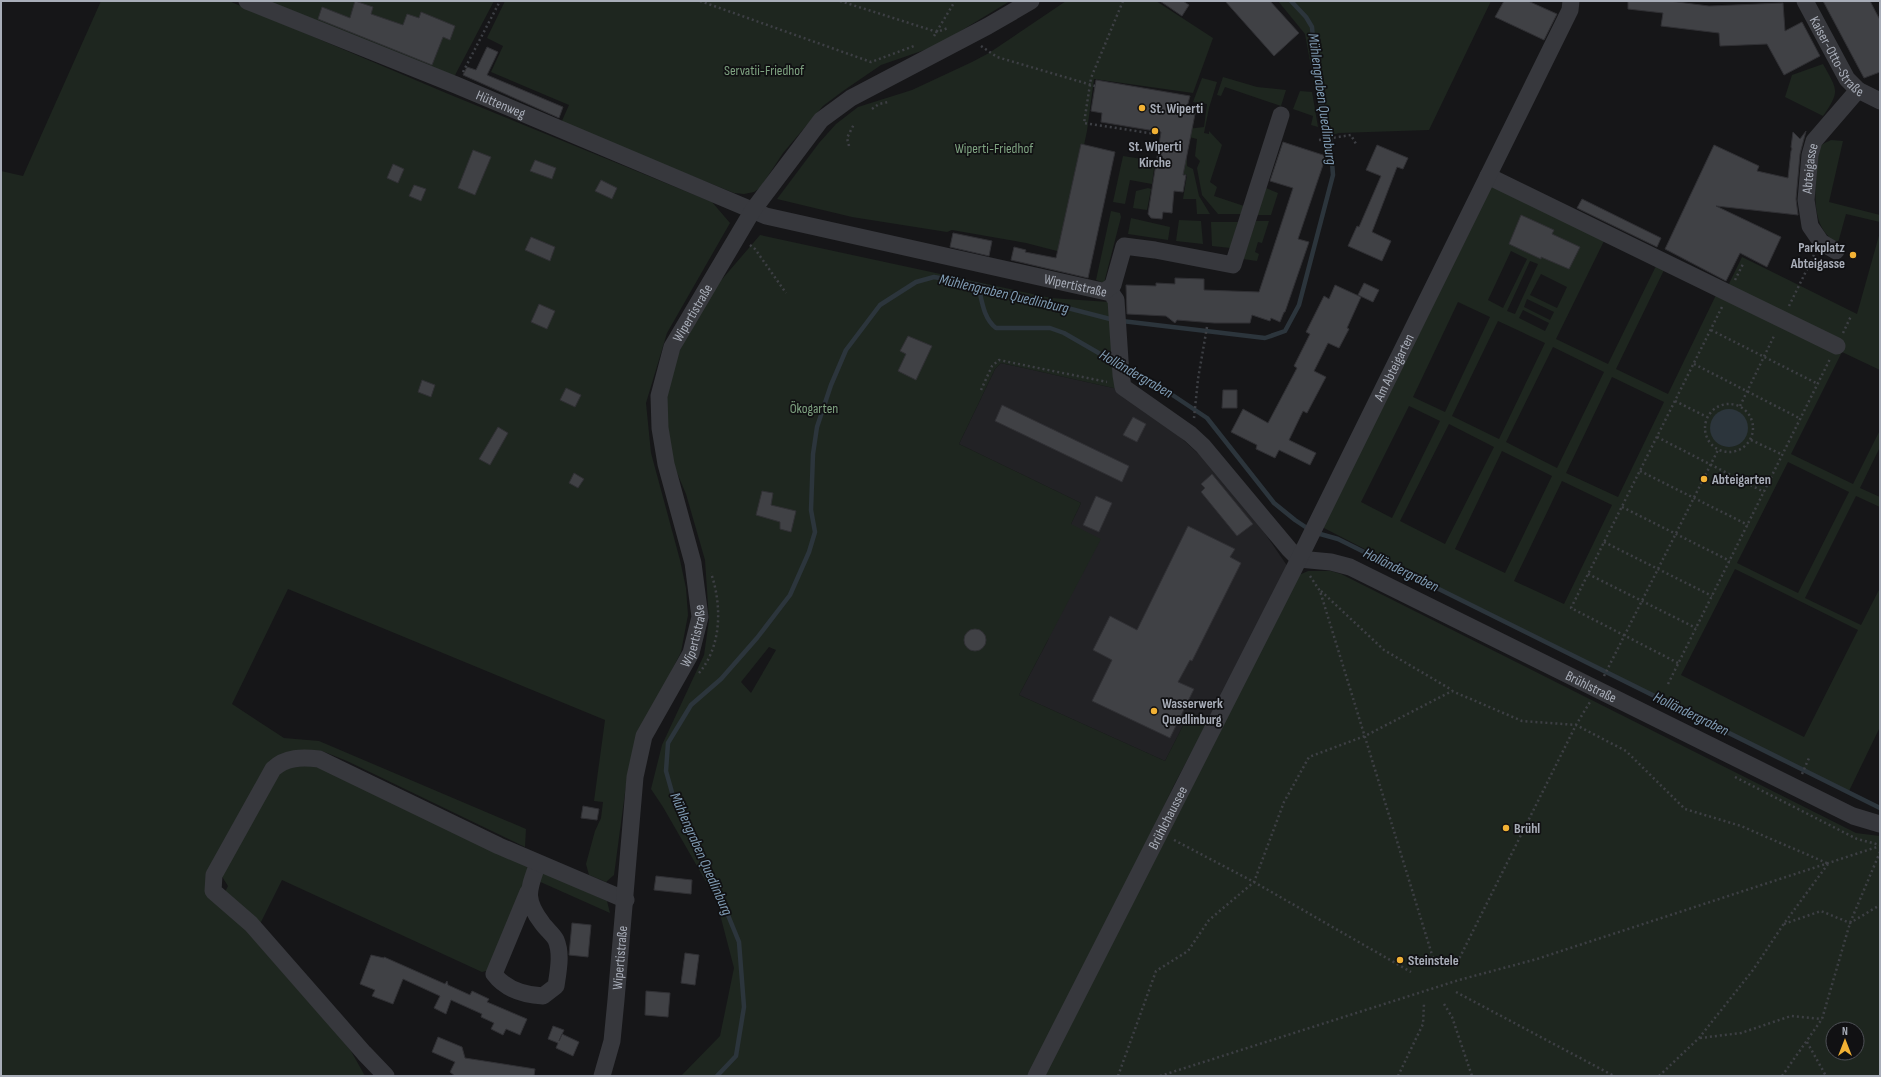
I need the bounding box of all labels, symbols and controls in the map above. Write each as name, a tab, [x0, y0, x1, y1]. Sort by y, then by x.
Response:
street label: Kaiser-Otto-Straße	[1806, 13, 1867, 100]
water label: Mühlengraben Quedlinburg	[1303, 32, 1341, 166]
park label: Servatii-Friedhof	[724, 62, 805, 79]
street label: Hüttenweg	[474, 86, 529, 122]
place label: St. Wiperti	[1150, 100, 1203, 117]
marker: St. Wiperti	[1137, 103, 1147, 113]
marker: St. Wiperti Kirche	[1150, 126, 1160, 136]
place label: St. Wiperti Kirche	[1128, 138, 1182, 171]
park label: Wiperti-Friedhof	[955, 140, 1034, 157]
street label: Abteigasse	[1798, 141, 1821, 195]
place label: Parkplatz Abteigasse	[1790, 239, 1846, 272]
marker: Parkplatz Abteigasse	[1848, 250, 1858, 260]
water label: Mühlengraben Quedlinburg	[937, 270, 1071, 318]
street label: Wipertistraße	[1042, 270, 1109, 300]
street label: Wipertistraße	[669, 281, 716, 345]
street label: Am Abteigarten	[1370, 331, 1417, 404]
water label: Holländergraben	[1096, 345, 1176, 403]
park label: Ökogarten	[790, 400, 838, 417]
place label: Abteigarten	[1711, 471, 1771, 488]
marker: Abteigarten	[1699, 474, 1709, 484]
water label: Holländergraben	[1360, 544, 1442, 596]
street label: Wipertistraße	[676, 604, 708, 670]
street label: Brühlstraße	[1563, 667, 1620, 706]
water label: Holländergraben	[1650, 688, 1732, 740]
place label: Wasserwerk Quedlinburg	[1162, 695, 1223, 728]
marker: Wasserwerk Quedlinburg	[1149, 706, 1159, 716]
street label: Brühlchaussee	[1144, 783, 1191, 852]
water label: Mühlengraben Quedlinburg	[665, 790, 737, 918]
place label: Brühl	[1514, 820, 1540, 837]
marker: Brühl	[1501, 823, 1511, 833]
street label: Wipertistraße	[608, 925, 631, 990]
place label: Steinstele	[1408, 952, 1459, 969]
marker: Steinstele	[1395, 955, 1405, 965]
north arrow	[1825, 1021, 1865, 1061]
text: N	[1842, 1025, 1848, 1038]

